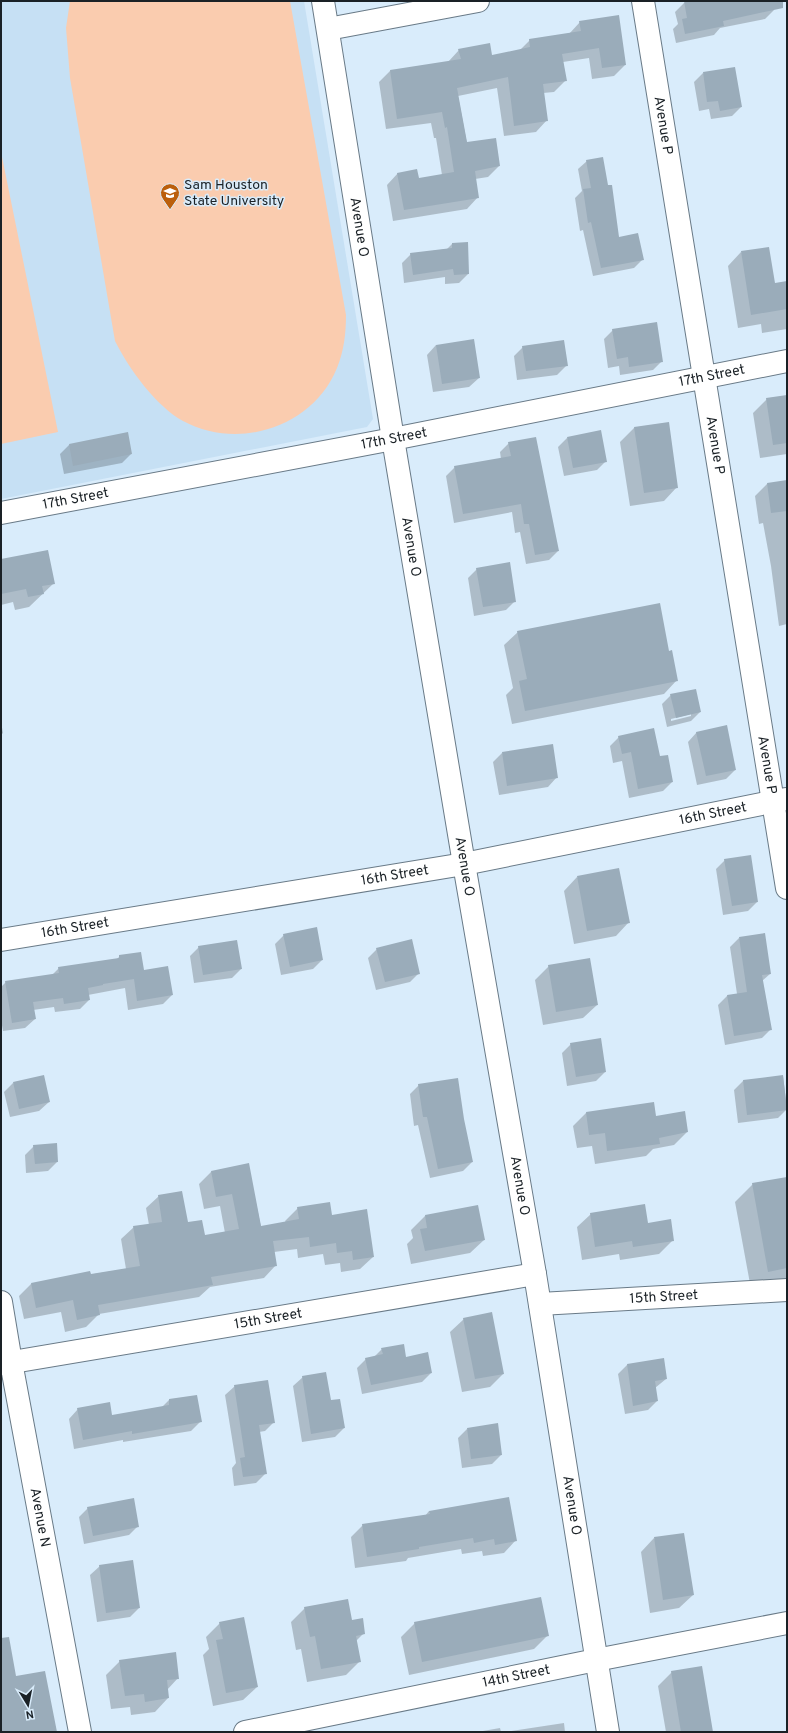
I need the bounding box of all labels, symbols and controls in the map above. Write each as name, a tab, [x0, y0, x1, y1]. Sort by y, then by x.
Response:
street label: Avenue P	[650, 95, 676, 156]
place label: Sam Houston State University	[184, 177, 284, 210]
school or university icon: Sam Houston State University	[159, 182, 181, 210]
street label: Avenue O	[346, 196, 372, 258]
street label: 17th Street	[677, 361, 746, 391]
street label: Avenue P	[702, 415, 728, 476]
street label: 17th Street	[360, 424, 428, 453]
street label: 17th Street	[41, 484, 110, 513]
street label: Avenue O	[398, 516, 424, 578]
street label: Avenue P	[754, 735, 780, 796]
street label: 16th Street	[678, 799, 748, 829]
street label: Avenue O	[451, 835, 478, 898]
street label: 16th Street	[360, 861, 430, 889]
street label: 16th Street	[40, 914, 110, 942]
street label: Avenue O	[506, 1155, 533, 1217]
street label: 15th Street	[629, 1287, 699, 1307]
street label: 15th Street	[233, 1305, 304, 1333]
street label: Avenue O	[559, 1474, 585, 1537]
street label: Avenue N	[26, 1486, 54, 1549]
street label: 14th Street	[481, 1661, 552, 1692]
north arrow	[8, 1685, 48, 1725]
text: N	[24, 1706, 35, 1721]

